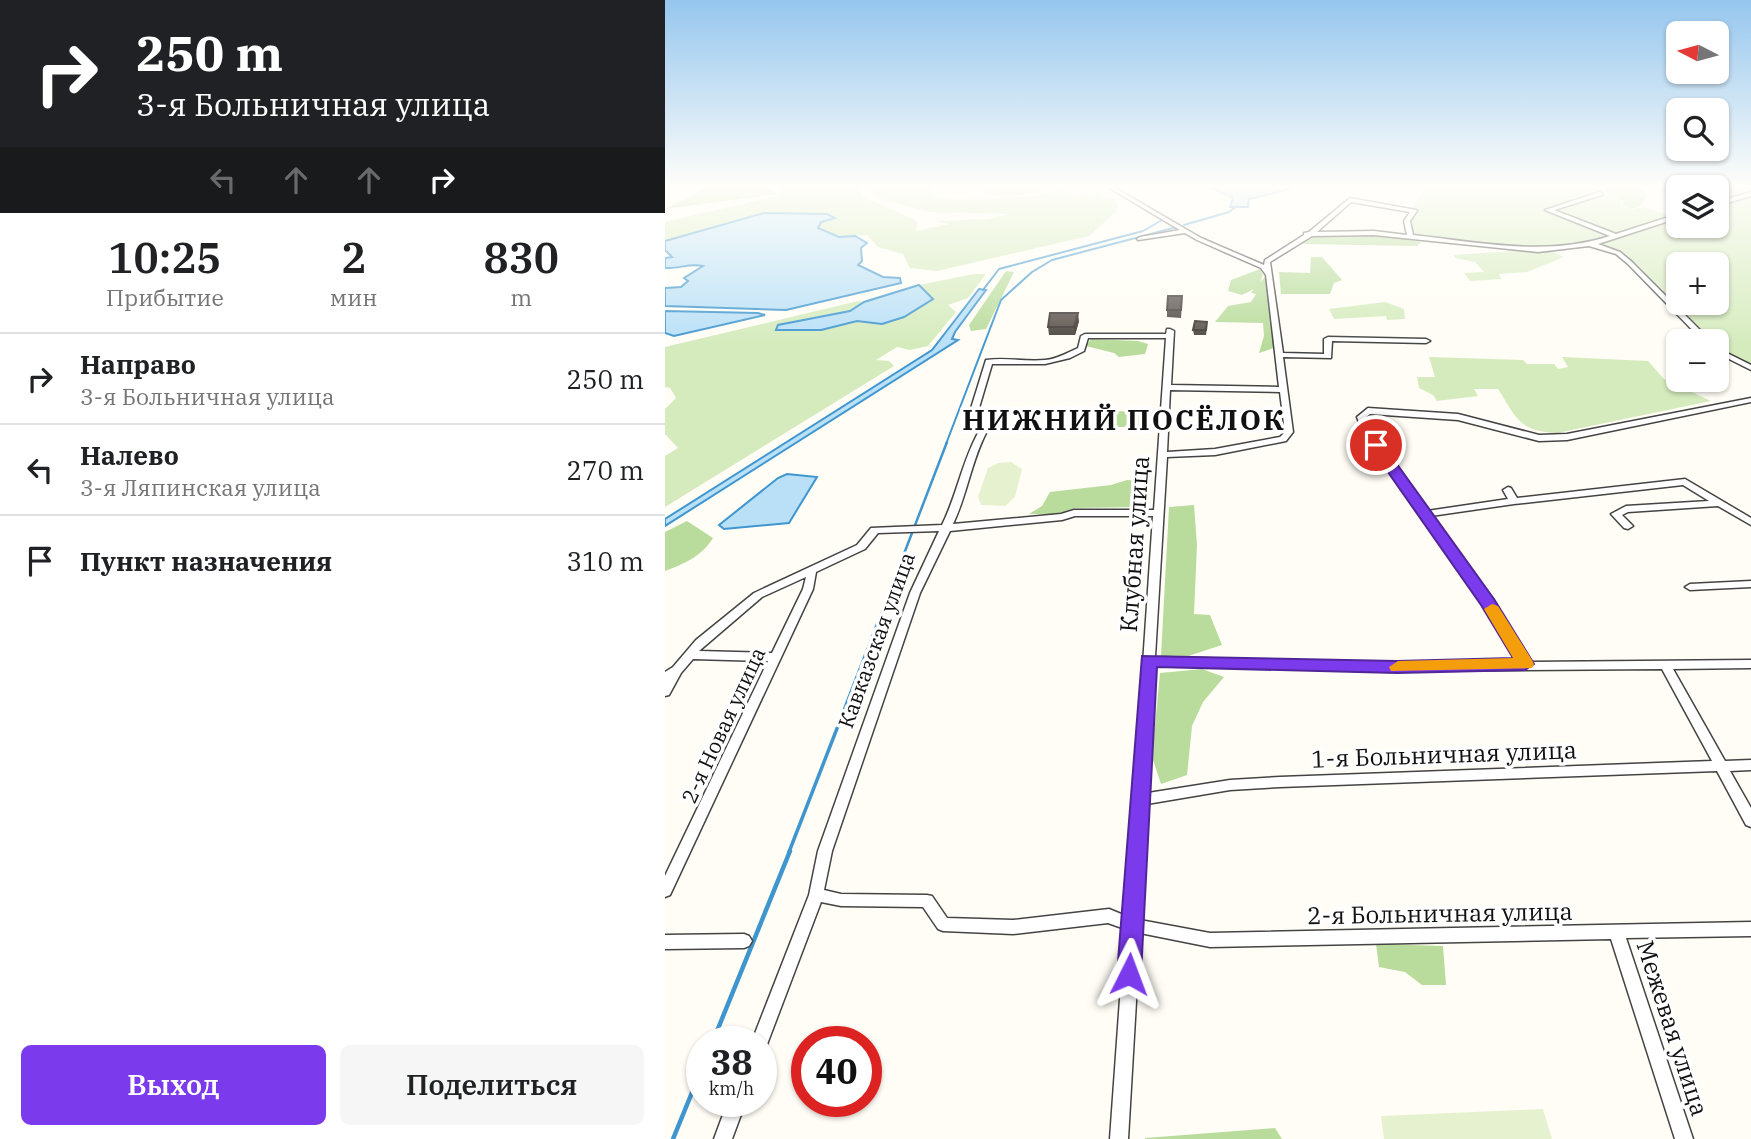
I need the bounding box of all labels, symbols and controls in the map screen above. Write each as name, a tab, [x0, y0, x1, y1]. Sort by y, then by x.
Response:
text: 250 m	[136, 21, 283, 84]
north arrow	[1666, 21, 1729, 84]
map controls	[1666, 21, 1729, 392]
icon: right	[21, 28, 112, 119]
text: 3-я Больничная улица	[136, 83, 490, 125]
button: search	[1666, 98, 1729, 161]
icon: left	[204, 161, 242, 199]
icon: ahead	[277, 161, 315, 199]
icon: ahead	[350, 161, 388, 199]
icon: right	[423, 161, 461, 199]
button: layers	[1666, 175, 1729, 238]
text: 10:25	[108, 230, 222, 285]
text: 2	[341, 230, 366, 285]
text: 830	[483, 230, 559, 285]
button: +	[1666, 252, 1729, 315]
text: Прибытие	[106, 282, 224, 312]
text: мин	[330, 282, 378, 312]
text: m	[510, 282, 532, 312]
button: −	[1666, 329, 1729, 392]
text: Направо	[80, 347, 196, 381]
icon: right	[21, 360, 59, 398]
text: 250 m	[566, 362, 644, 396]
text: 3-я Больничная улица	[80, 381, 335, 411]
district label: НИЖНИЙ ПОСЁЛОК	[962, 401, 1286, 438]
pin	[1346, 415, 1406, 475]
icon: arrive	[1357, 426, 1395, 464]
text: Налево	[80, 438, 179, 472]
icon: left	[21, 451, 59, 489]
text: 270 m	[566, 453, 644, 487]
street label: Клубная улица	[1112, 455, 1156, 633]
text: 3-я Ляпинская улица	[80, 472, 321, 502]
icon: arrive	[21, 542, 59, 580]
text: Пункт назначения	[80, 544, 332, 578]
text: 310 m	[566, 544, 644, 578]
street label: Кавказская улица	[831, 548, 921, 732]
street label: 2-я Новая улица	[675, 643, 771, 807]
street label: 1-я Больничная улица	[1311, 733, 1577, 775]
street label: 2-я Больничная улица	[1307, 895, 1573, 931]
street label: Межевая улица	[1630, 936, 1716, 1120]
position arrow	[1092, 937, 1166, 1011]
speed limit sign: 40	[791, 1026, 882, 1117]
text: 38	[710, 1039, 753, 1085]
button: Выход	[21, 1045, 326, 1125]
button: Поделиться	[340, 1045, 644, 1125]
text: km/h	[709, 1077, 754, 1100]

